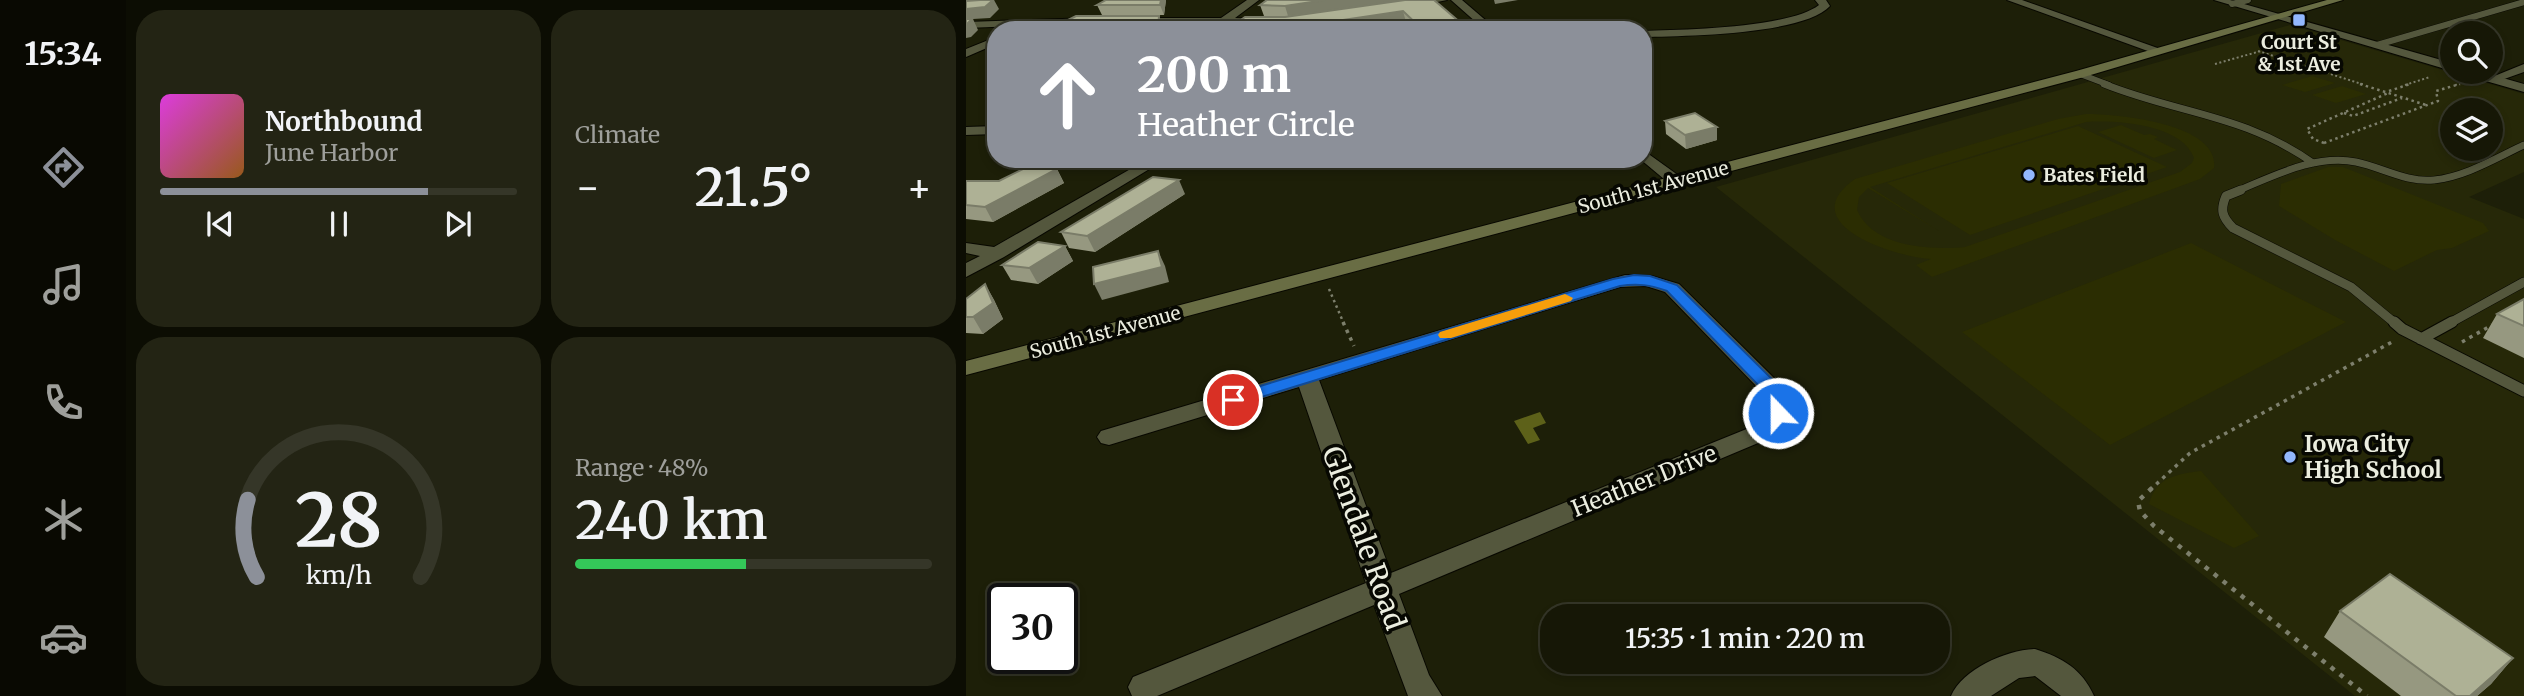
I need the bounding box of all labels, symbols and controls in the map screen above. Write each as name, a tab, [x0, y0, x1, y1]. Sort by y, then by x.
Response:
marker: Court St & 1st Ave	[2291, 12, 2307, 28]
map controls	[2440, 21, 2503, 161]
button: search	[2440, 21, 2503, 84]
place label: Court St & 1st Ave	[2257, 30, 2341, 76]
text: 15:34	[24, 34, 102, 74]
text: 200 m	[1137, 44, 1291, 105]
icon: ahead	[1022, 49, 1113, 140]
button: layers	[2440, 98, 2503, 161]
text: Northbound	[265, 105, 423, 138]
text: Heather Circle	[1137, 105, 1355, 145]
text: Climate	[575, 120, 660, 149]
text: June Harbor	[265, 138, 398, 167]
icon: directions	[39, 143, 88, 192]
text: 21.5°	[694, 155, 813, 220]
street label: South 1st Avenue	[1575, 155, 1731, 219]
place label: Bates Field	[2043, 163, 2145, 187]
text: −	[575, 164, 600, 211]
text: +	[907, 164, 932, 211]
marker: Bates Field	[2021, 167, 2037, 183]
icon: previous	[201, 205, 239, 243]
icon: pause	[320, 205, 358, 243]
icon: next	[439, 205, 477, 243]
icon: music	[39, 260, 88, 309]
street label: South 1st Avenue	[1027, 300, 1183, 364]
pin	[1203, 370, 1263, 430]
position arrow	[1741, 376, 1815, 450]
icon: phone	[39, 378, 88, 427]
icon: arrive	[1214, 381, 1252, 419]
place label: Iowa City High School	[2304, 429, 2442, 484]
street label: Heather Drive	[1567, 438, 1721, 523]
street label: Glendale Road	[1314, 442, 1414, 635]
marker: Iowa City High School	[2282, 449, 2298, 465]
text: Range · 48%	[575, 453, 709, 482]
text: 28	[295, 476, 382, 568]
text: 240 km	[575, 488, 768, 553]
icon: climate	[39, 495, 88, 544]
text: km/h	[305, 559, 372, 591]
speed limit sign: 30	[987, 583, 1078, 674]
icon: car	[39, 613, 88, 662]
text: 15:35 · 1 min · 220 m	[1625, 622, 1865, 655]

